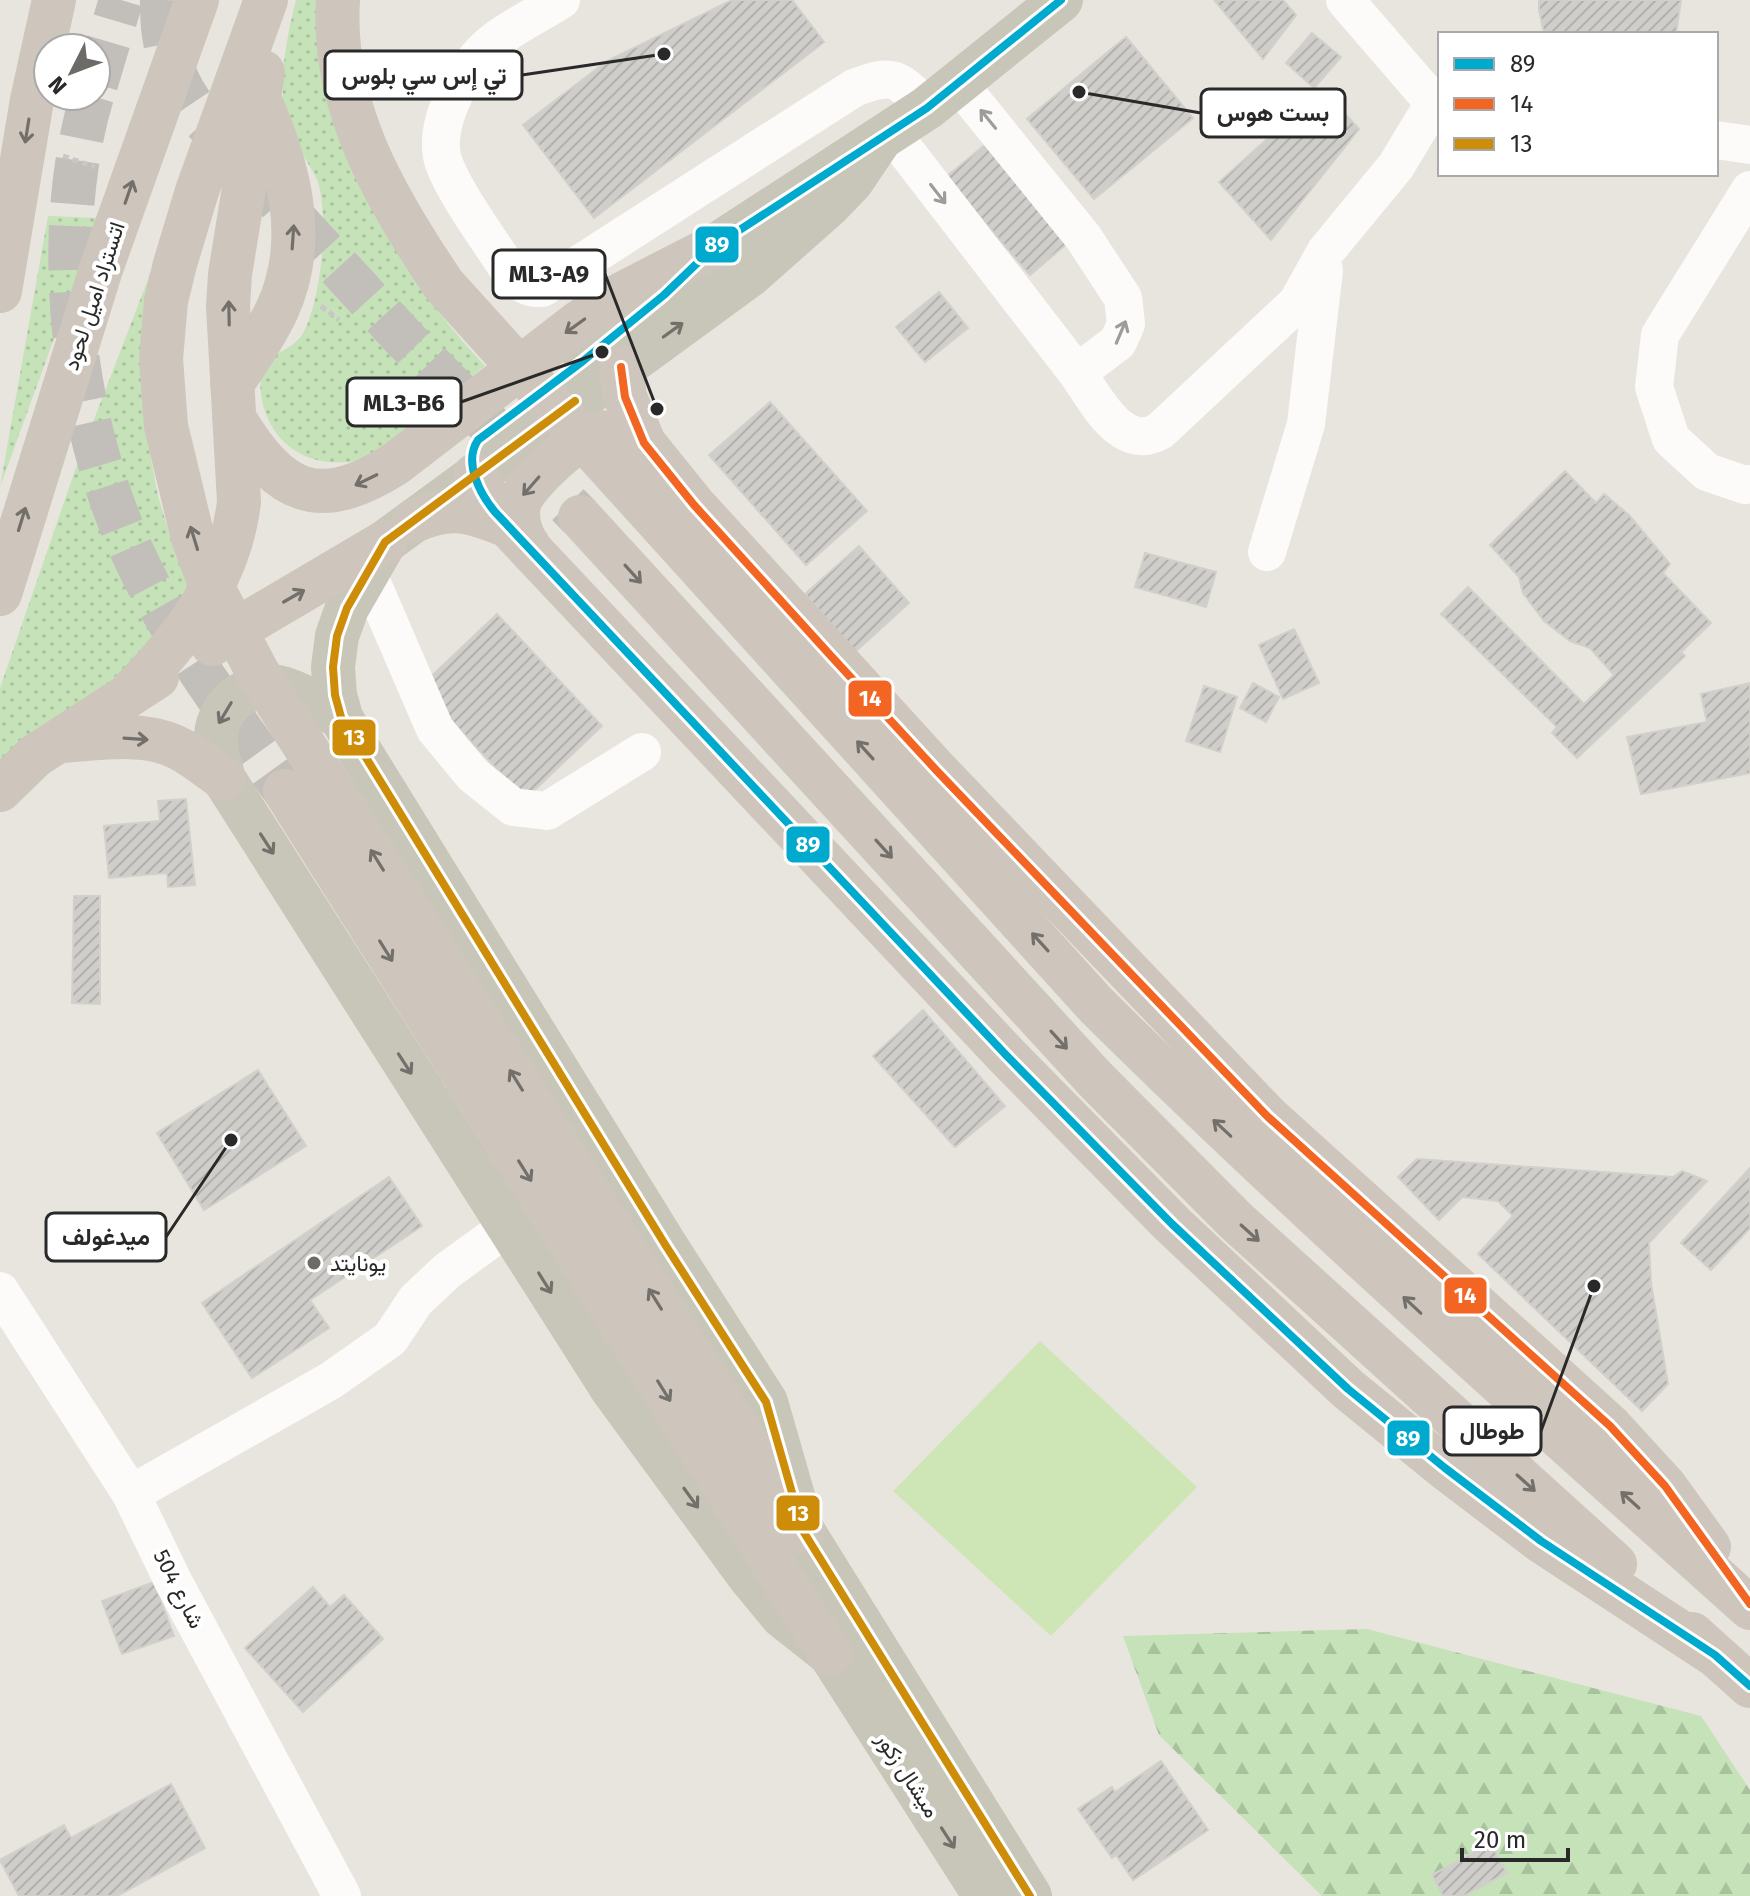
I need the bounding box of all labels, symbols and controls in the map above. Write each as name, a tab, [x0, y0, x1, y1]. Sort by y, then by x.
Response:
north arrow	[32, 32, 112, 112]
legend	[1438, 32, 1718, 176]
text: 89	[1510, 50, 1535, 78]
callout: تي إس سي بلوس	[325, 51, 522, 99]
text: تي إس سي بلوس	[341, 62, 507, 96]
text: N	[43, 71, 72, 100]
callout: بست هوس	[1201, 89, 1345, 137]
text: 14	[1510, 90, 1533, 118]
text: بست هوس	[1217, 99, 1329, 128]
one-way arrow	[979, 109, 997, 130]
one-way arrow	[18, 118, 33, 143]
text: 13	[1510, 130, 1532, 158]
one-way arrow	[122, 180, 137, 205]
one-way arrow	[930, 183, 947, 204]
street label: اتستراد اميل لحود	[57, 218, 131, 374]
one-way arrow	[286, 224, 301, 251]
line badge: 89	[694, 225, 740, 264]
text: 89	[705, 231, 729, 258]
callout: ML3-A9	[493, 250, 605, 298]
text: ML3-A9	[509, 260, 589, 288]
one-way arrow	[221, 300, 237, 326]
one-way arrow	[564, 318, 586, 334]
one-way arrow	[1115, 320, 1129, 344]
one-way arrow	[662, 321, 684, 338]
callout: ML3-B6	[347, 378, 461, 426]
text: ML3-B6	[363, 389, 445, 417]
one-way arrow	[354, 473, 378, 488]
one-way arrow	[522, 475, 540, 496]
one-way arrow	[15, 507, 30, 533]
one-way arrow	[186, 525, 201, 551]
one-way arrow	[623, 564, 641, 584]
one-way arrow	[282, 588, 305, 604]
line badge: 14	[847, 679, 893, 718]
text: 14	[859, 685, 881, 712]
one-way arrow	[217, 701, 233, 724]
line badge: 13	[331, 718, 377, 757]
text: 13	[343, 724, 365, 751]
one-way arrow	[122, 732, 149, 747]
one-way arrow	[856, 740, 875, 761]
line badge: 89	[785, 825, 831, 864]
text: 89	[796, 831, 820, 858]
one-way arrow	[258, 833, 275, 855]
one-way arrow	[874, 838, 892, 858]
one-way arrow	[368, 849, 384, 872]
one-way arrow	[1031, 933, 1049, 953]
one-way arrow	[379, 939, 395, 962]
one-way arrow	[1050, 1030, 1068, 1050]
one-way arrow	[397, 1053, 414, 1075]
one-way arrow	[507, 1069, 523, 1092]
one-way arrow	[1212, 1118, 1232, 1137]
one-way arrow	[518, 1159, 534, 1182]
callout: ميدغولف	[46, 1213, 166, 1261]
text: ميدغولف	[62, 1223, 150, 1252]
one-way arrow	[1240, 1224, 1260, 1242]
place label: يونايتد	[330, 1250, 386, 1277]
marker: يونايتد	[305, 1254, 323, 1272]
one-way arrow	[537, 1272, 554, 1294]
line badge: 14	[1443, 1276, 1488, 1315]
text: 14	[1454, 1282, 1476, 1309]
one-way arrow	[647, 1288, 663, 1311]
one-way arrow	[1403, 1296, 1422, 1315]
one-way arrow	[656, 1379, 672, 1402]
callout: طوطال	[1444, 1407, 1541, 1455]
text: طوطال	[1459, 1417, 1525, 1446]
line badge: 89	[1386, 1419, 1431, 1457]
text: 89	[1396, 1425, 1420, 1452]
one-way arrow	[1516, 1473, 1536, 1491]
one-way arrow	[683, 1487, 699, 1509]
one-way arrow	[1620, 1491, 1640, 1509]
line badge: 13	[775, 1494, 821, 1532]
text: 13	[787, 1500, 809, 1527]
street label: شارع 504	[147, 1545, 210, 1633]
street label: ميشال زكور	[870, 1726, 946, 1823]
scale bar	[1462, 1812, 1568, 1862]
one-way arrow	[940, 1826, 956, 1849]
text: 20 m	[1474, 1826, 1526, 1854]

